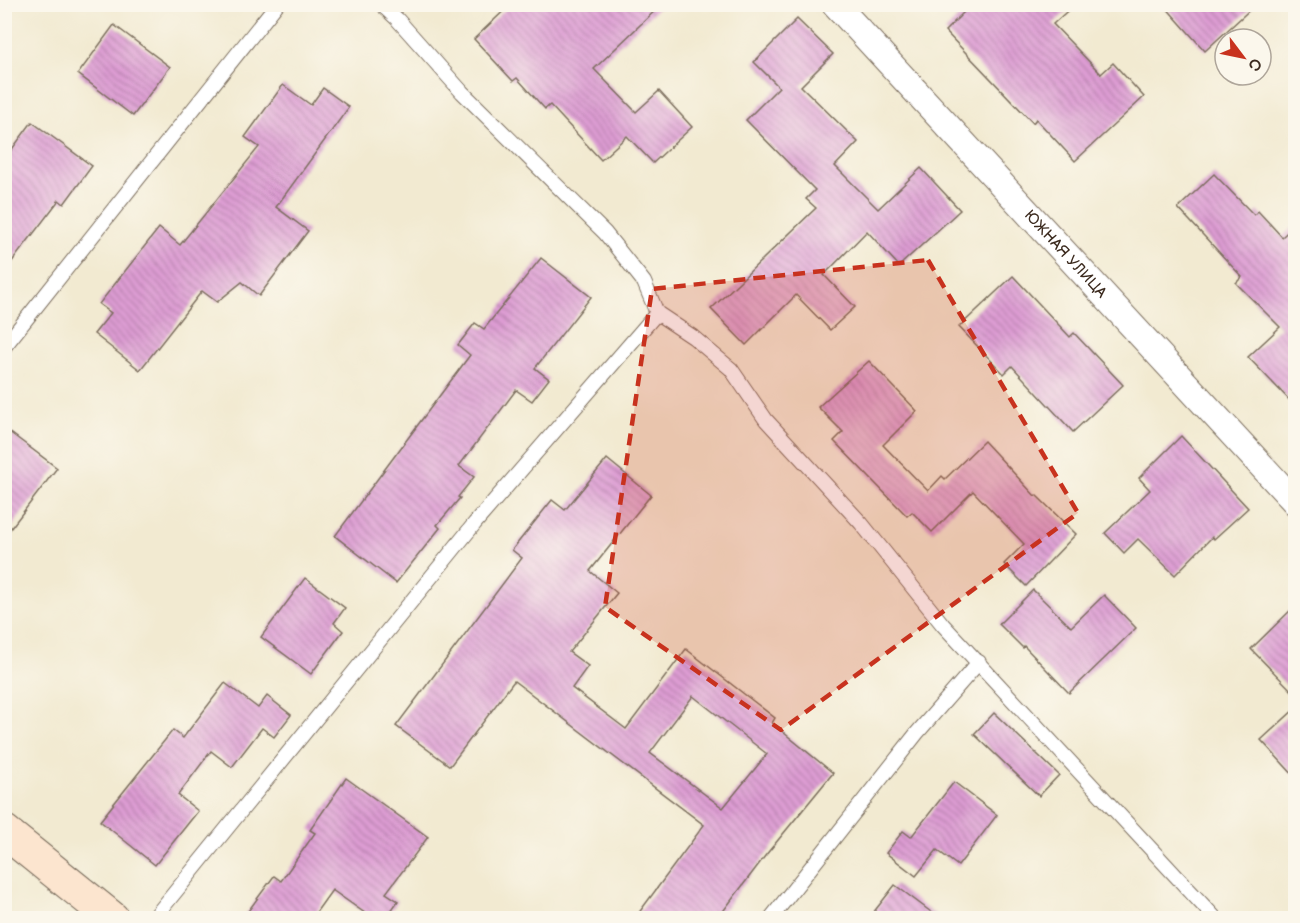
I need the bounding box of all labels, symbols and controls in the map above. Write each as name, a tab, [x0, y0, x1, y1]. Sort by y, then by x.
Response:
north arrow	[1213, 27, 1273, 87]
text: С	[1243, 54, 1265, 74]
street label: ЮЖНАЯ УЛИЦА	[1020, 206, 1111, 303]

